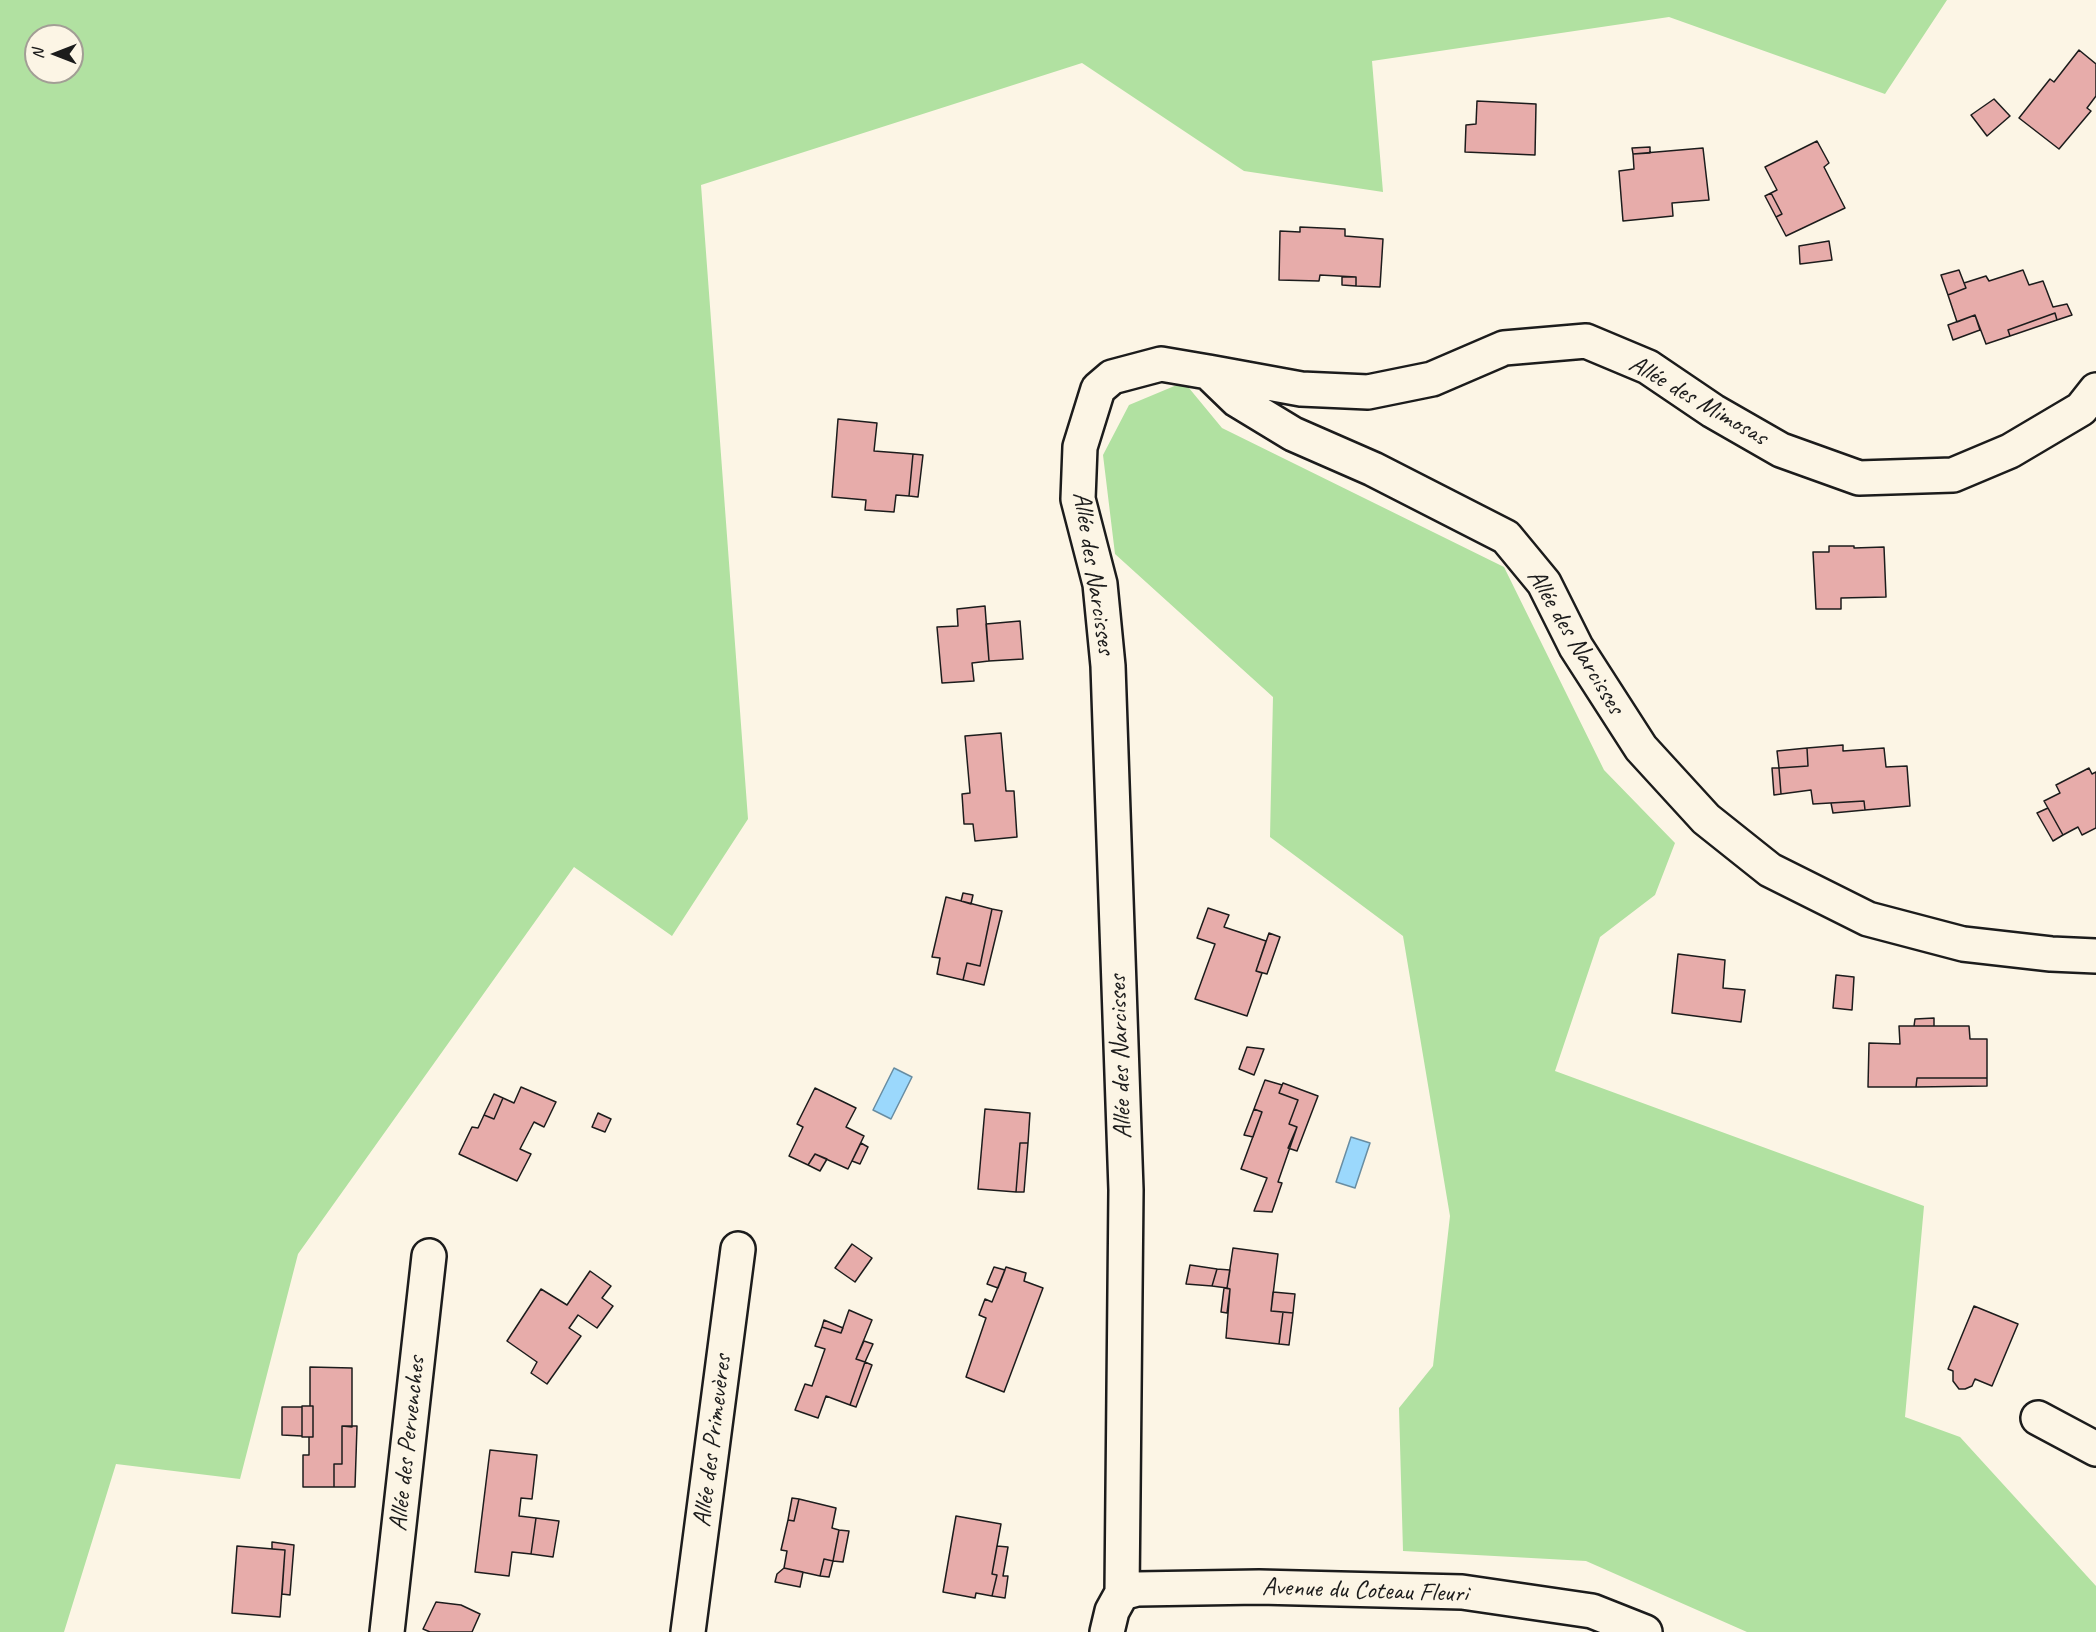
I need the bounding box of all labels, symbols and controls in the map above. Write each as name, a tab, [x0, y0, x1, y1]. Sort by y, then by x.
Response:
north arrow	[24, 24, 84, 84]
text: N	[28, 49, 48, 59]
street label: Allée des Mimosas	[1623, 349, 1773, 453]
street label: Allée des Narcisses	[1065, 489, 1121, 657]
street label: Allée des Narcisses	[1519, 564, 1631, 720]
street label: Allée des Narcisses	[1103, 974, 1139, 1140]
street label: Allée des Primevères	[687, 1353, 739, 1529]
street label: Allée des Pervenches	[383, 1355, 433, 1533]
street label: Avenue du Coteau Fleuri	[1262, 1572, 1468, 1610]

